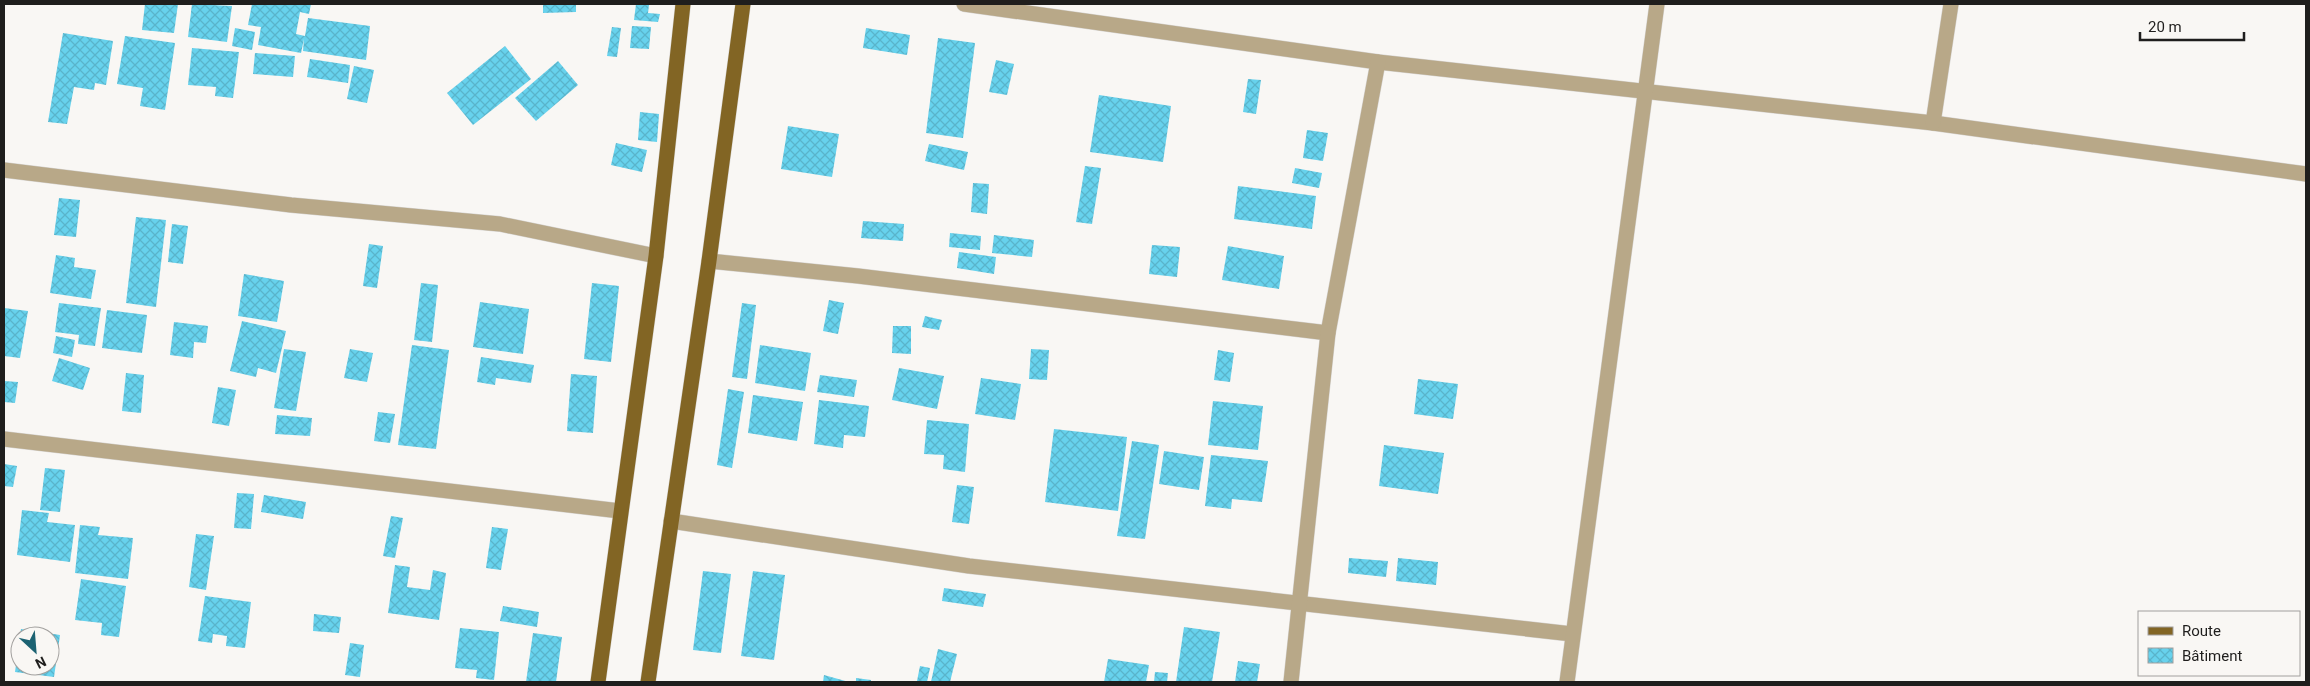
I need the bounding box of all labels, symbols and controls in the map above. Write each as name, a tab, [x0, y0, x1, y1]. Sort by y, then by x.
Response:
scale bar	[2140, 10, 2244, 42]
text: 20 m	[2148, 18, 2182, 36]
legend	[2138, 611, 2300, 676]
text: Route	[2182, 622, 2221, 640]
north arrow	[10, 626, 60, 676]
text: Bâtiment	[2182, 647, 2242, 665]
text: N	[33, 653, 49, 672]

